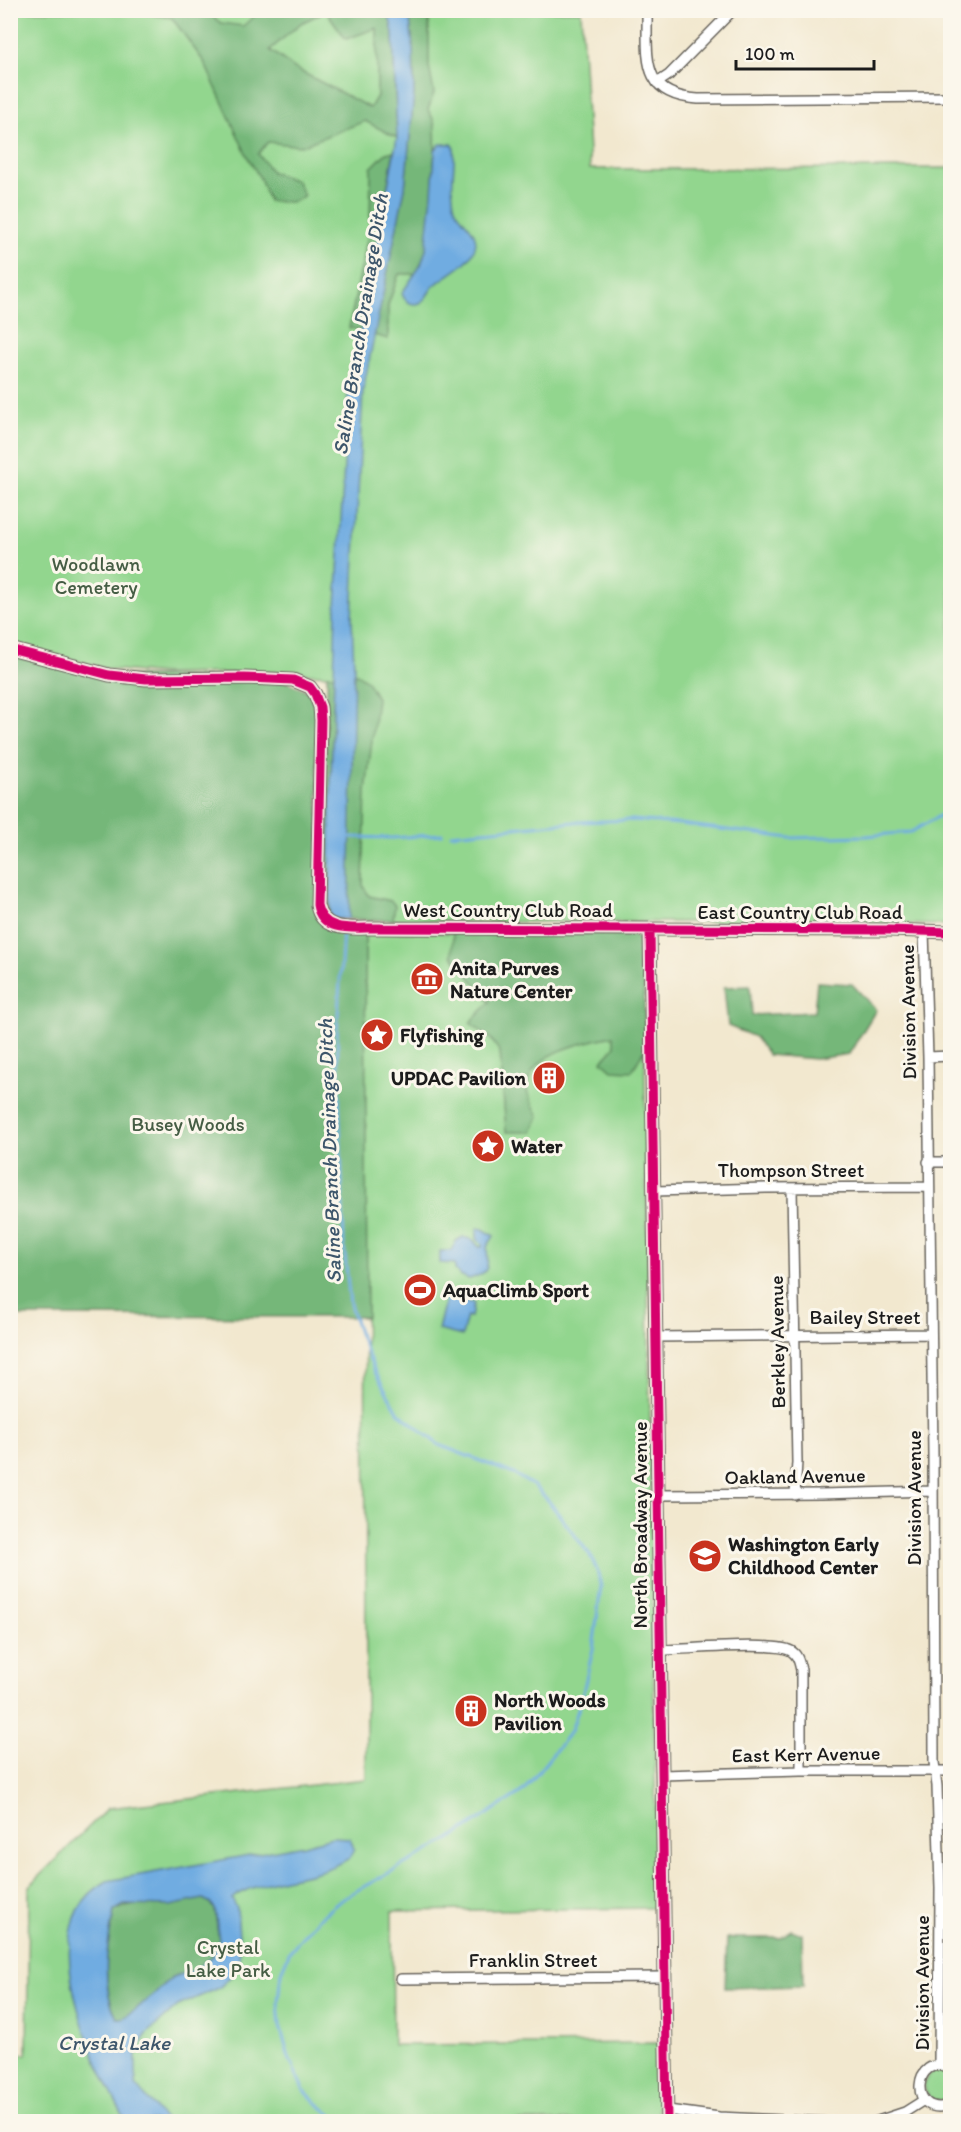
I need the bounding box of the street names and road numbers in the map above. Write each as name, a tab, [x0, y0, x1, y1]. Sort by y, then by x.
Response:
street label: West Country Club Road	[403, 898, 613, 922]
street label: East Country Club Road	[697, 900, 903, 924]
street label: Division Avenue	[895, 944, 921, 1080]
street label: Thompson Street	[718, 1158, 865, 1182]
street label: Berkley Avenue	[764, 1275, 790, 1409]
street label: Bailey Street	[810, 1305, 921, 1329]
street label: North Broadway Avenue	[628, 1421, 652, 1629]
street label: Division Avenue	[902, 1430, 926, 1566]
street label: Oakland Avenue	[724, 1463, 866, 1489]
street label: East Kerr Avenue	[731, 1741, 881, 1767]
street label: Division Avenue	[910, 1915, 934, 2051]
street label: Franklin Street	[469, 1948, 598, 1972]

